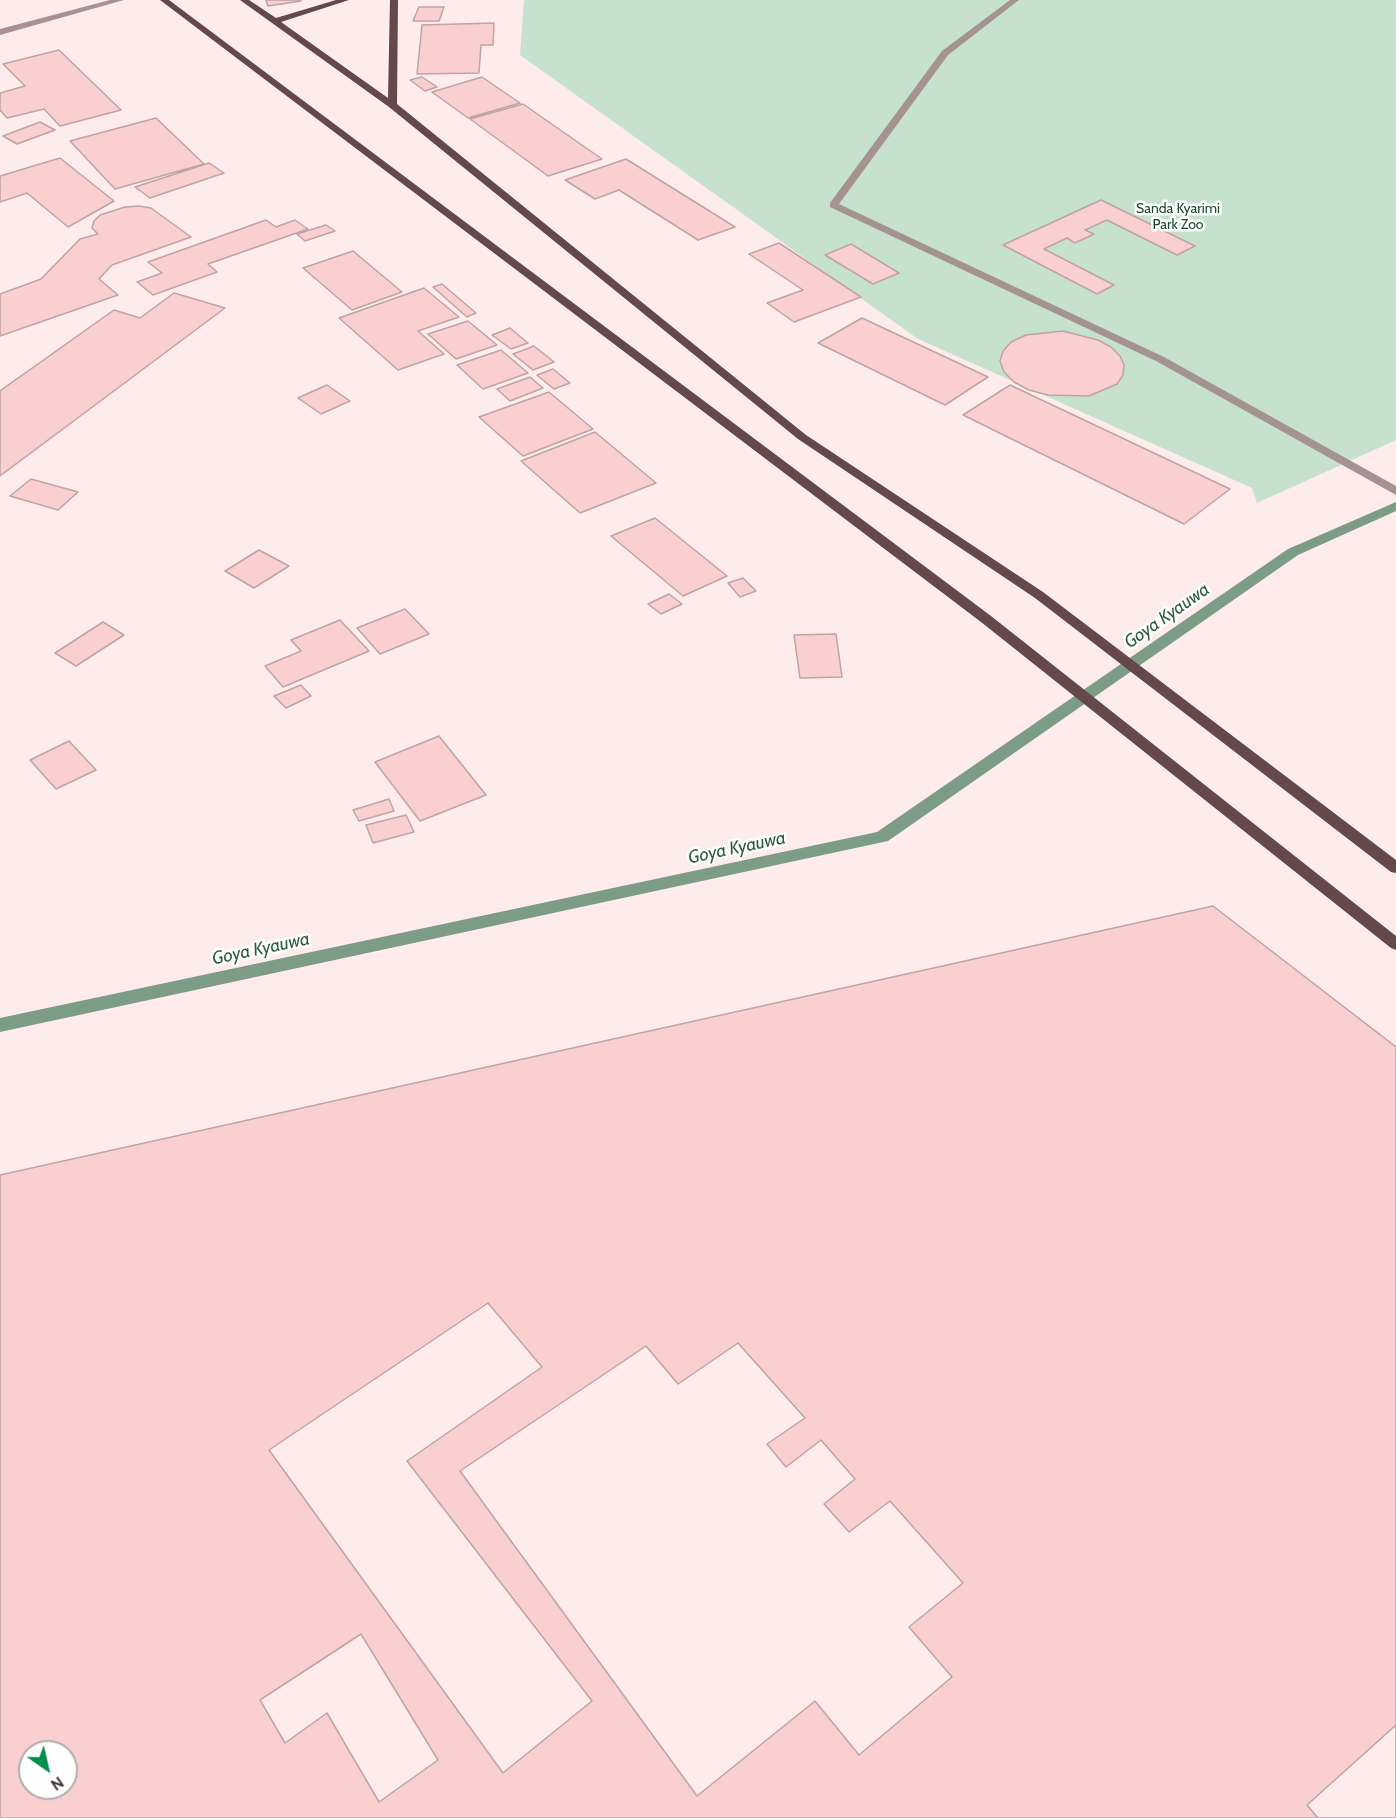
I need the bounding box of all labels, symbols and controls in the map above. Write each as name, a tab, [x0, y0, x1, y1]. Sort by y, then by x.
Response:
park label: Sanda Kyarimi Park Zoo	[1136, 201, 1220, 234]
water label: Goya Kyauwa	[1120, 579, 1214, 653]
water label: Goya Kyauwa	[686, 827, 788, 869]
water label: Goya Kyauwa	[210, 928, 312, 970]
north arrow	[18, 1740, 78, 1800]
text: N	[47, 1773, 67, 1795]

